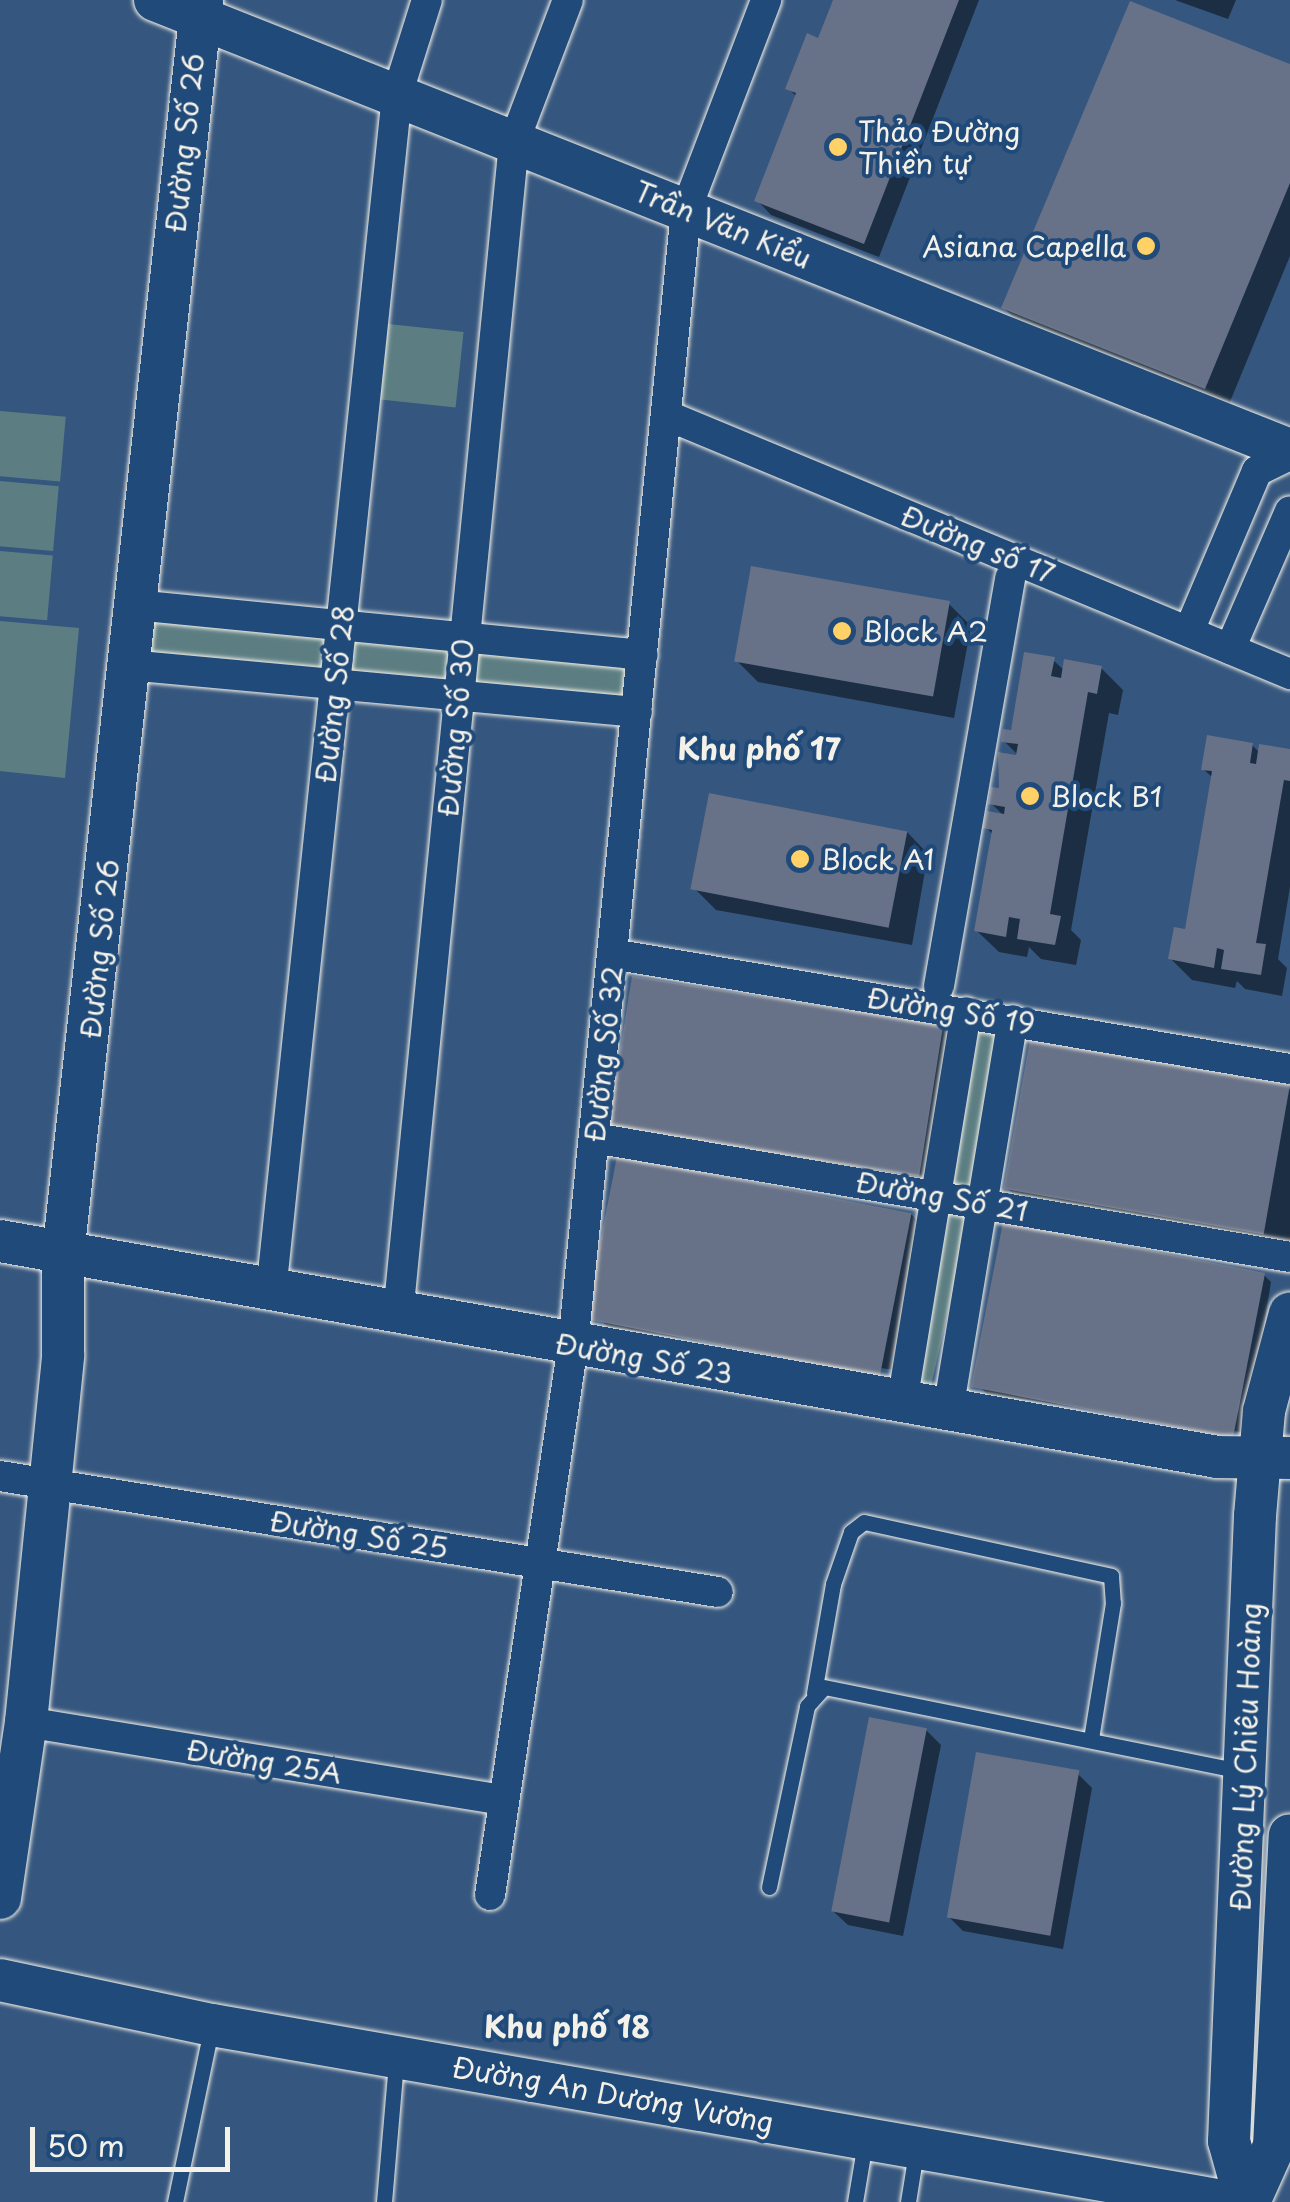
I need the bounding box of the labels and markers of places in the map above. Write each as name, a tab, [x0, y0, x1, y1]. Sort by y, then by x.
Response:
place label: Thảo Đường Thiền tự	[858, 114, 1022, 180]
marker: Thảo Đường Thiền tự	[827, 136, 849, 158]
place label: Asiana Capella	[923, 229, 1126, 263]
marker: Asiana Capella	[1135, 235, 1157, 257]
place label: Block A2	[862, 614, 986, 648]
marker: Block A2	[831, 620, 853, 642]
place label: Block B1	[1050, 779, 1164, 813]
marker: Block B1	[1019, 785, 1041, 807]
place label: Block A1	[820, 842, 934, 876]
marker: Block A1	[789, 848, 811, 870]

